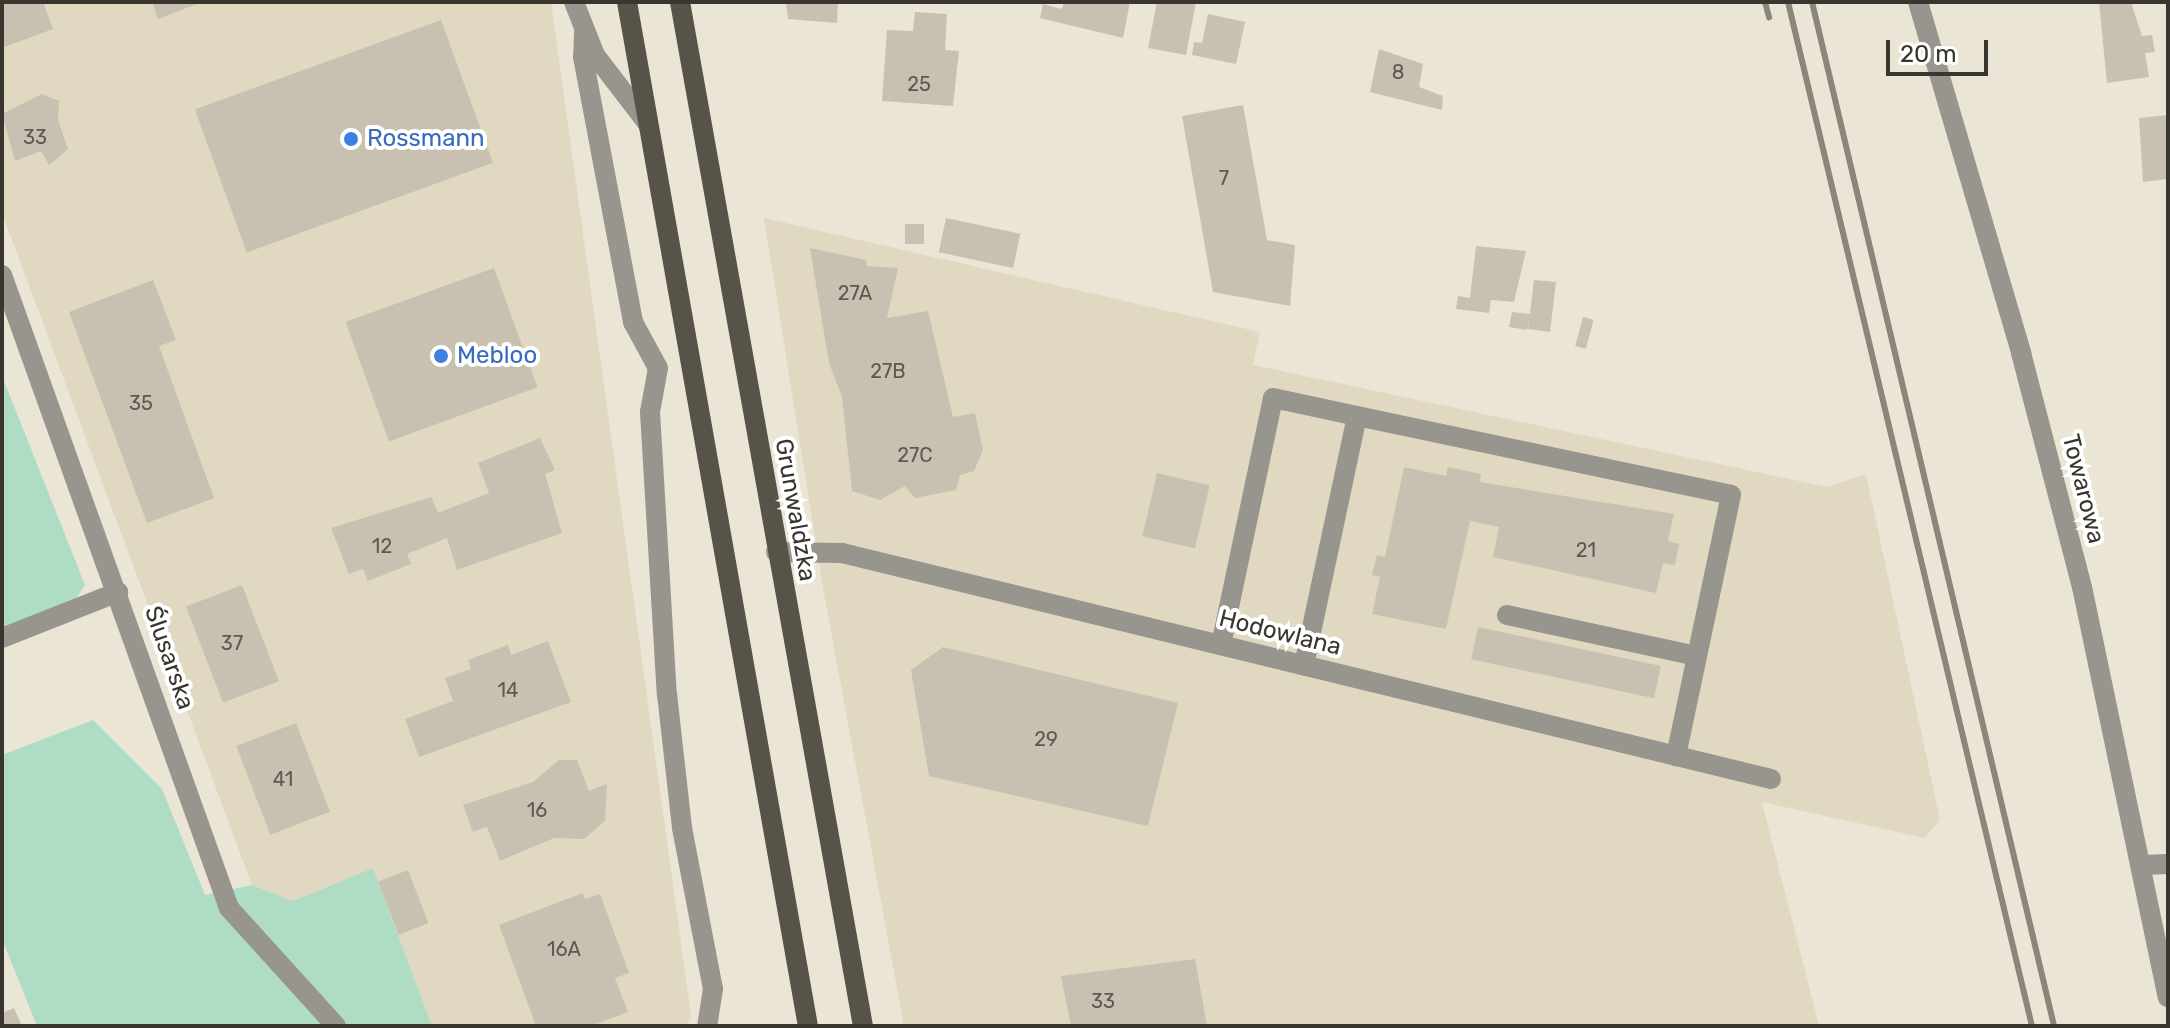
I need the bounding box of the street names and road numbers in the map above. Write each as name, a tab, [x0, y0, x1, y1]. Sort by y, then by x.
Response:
street label: Towarowa	[2056, 431, 2110, 547]
street label: Grunwaldzka	[768, 437, 822, 583]
street label: Ślusarska	[138, 603, 200, 713]
street label: Hodowlana	[1216, 604, 1344, 662]

